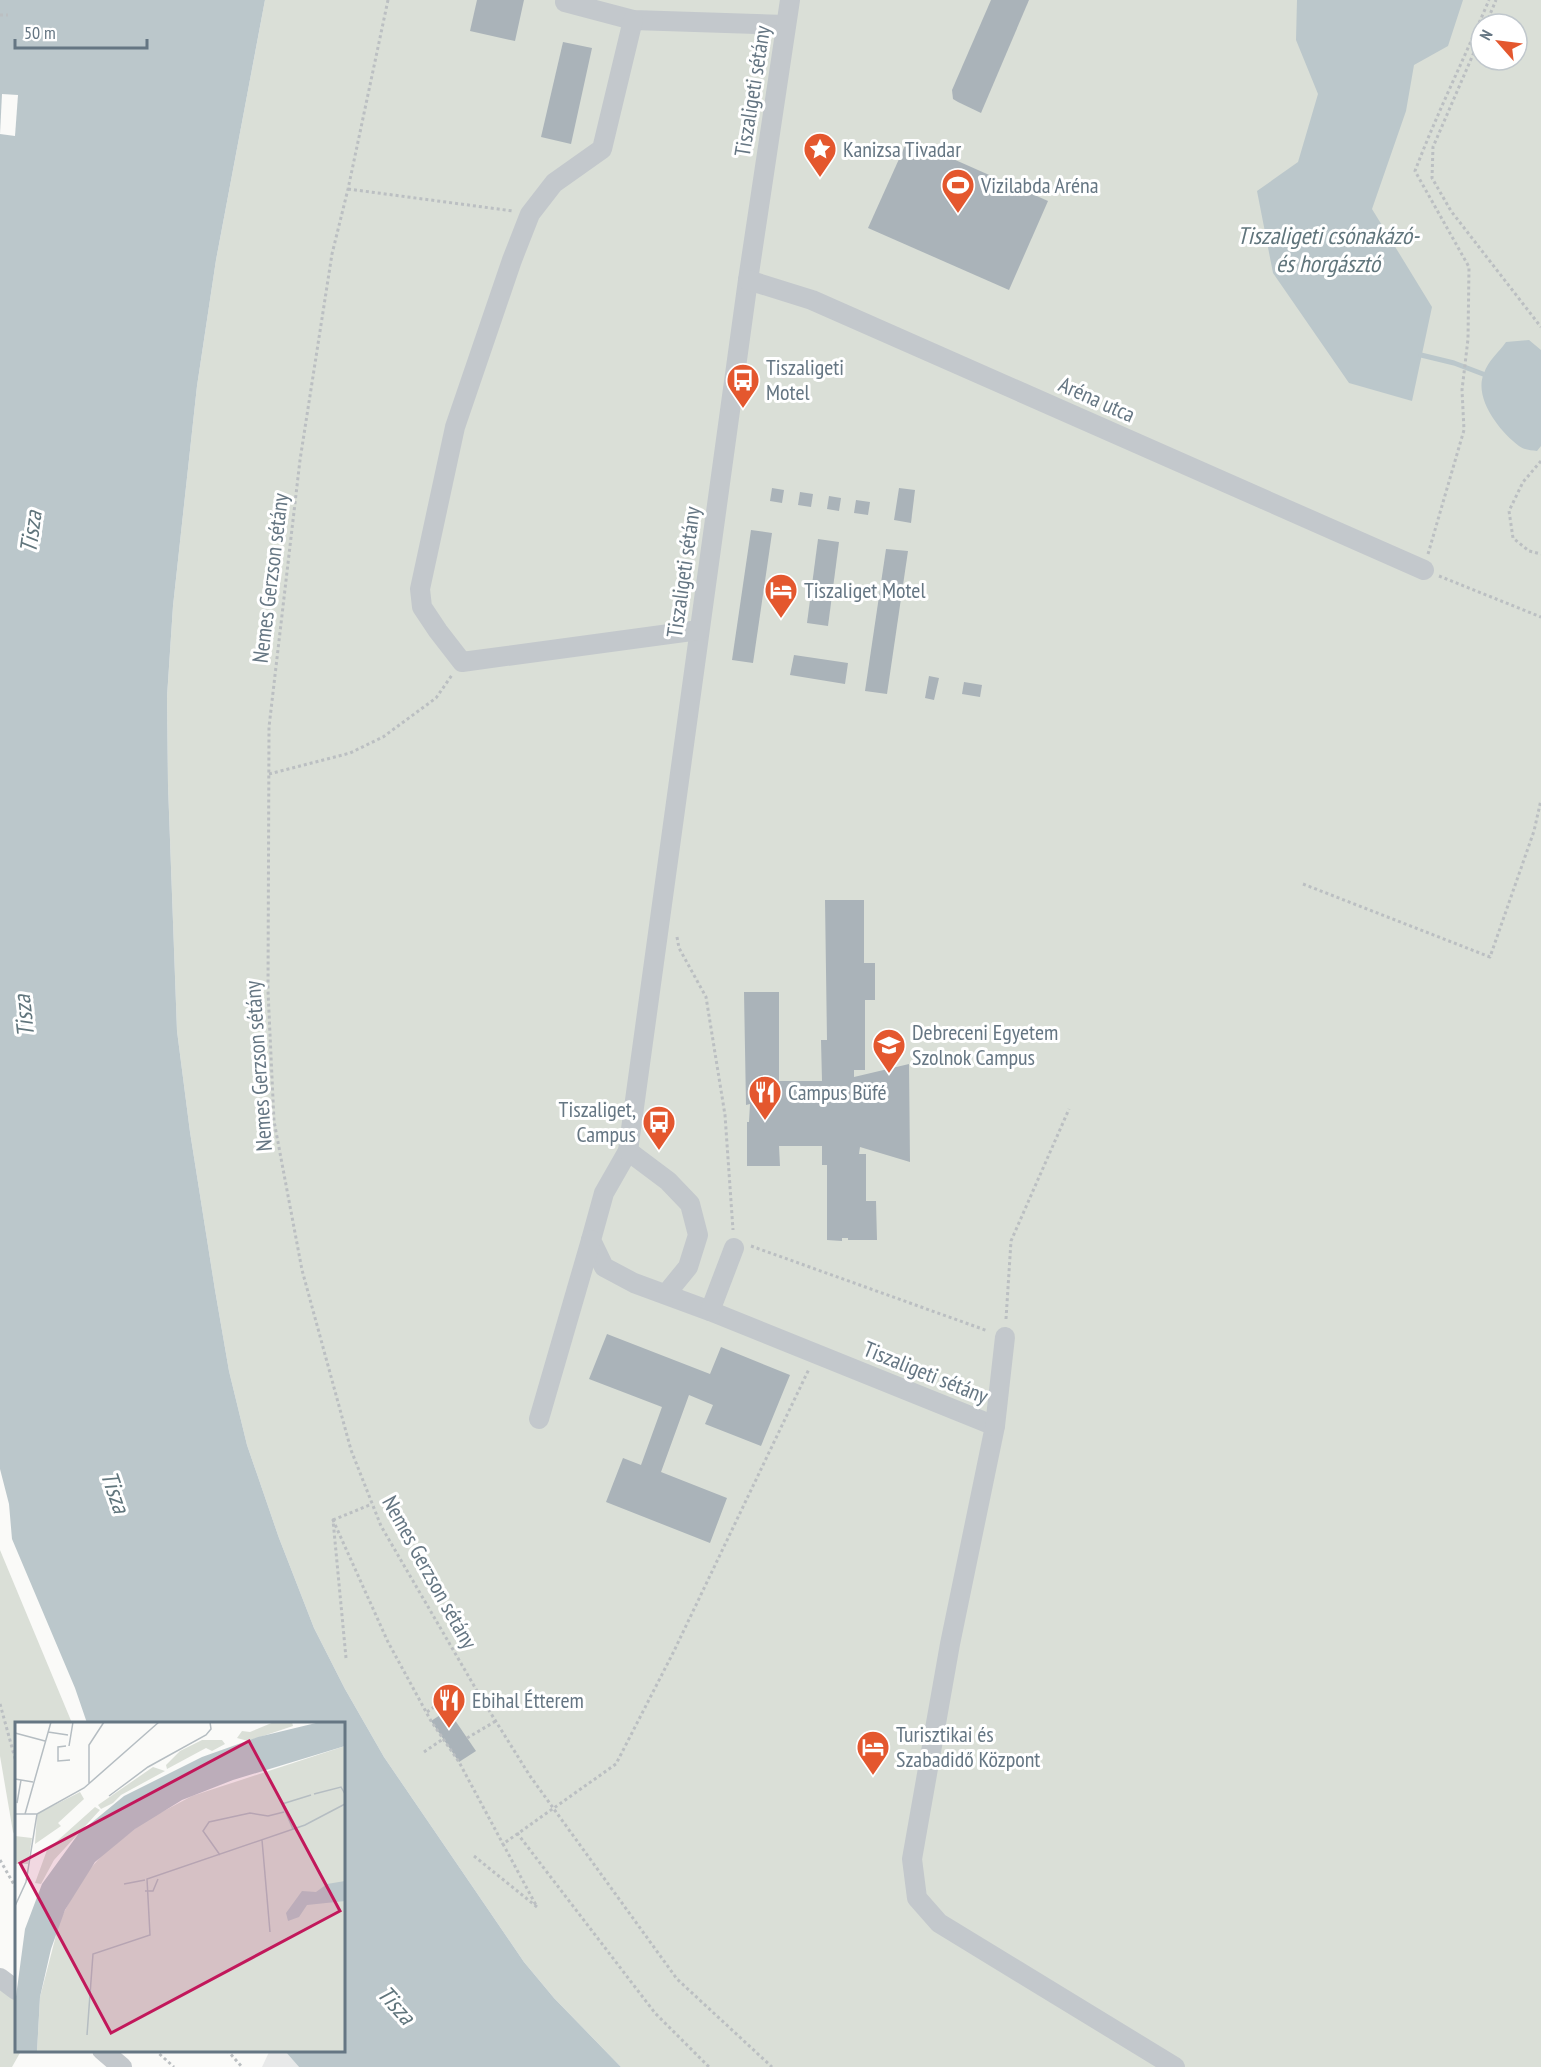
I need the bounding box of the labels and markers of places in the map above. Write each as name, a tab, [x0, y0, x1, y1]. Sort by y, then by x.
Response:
place icon: Kanizsa Tivadar	[802, 131, 838, 178]
place label: Kanizsa Tivadar	[843, 135, 961, 163]
sports icon: Vizilabda Aréna	[940, 167, 976, 214]
place label: Vizilabda Aréna	[980, 171, 1099, 199]
place label: Tiszaligeti Motel	[766, 353, 844, 406]
bus stop icon: Tiszaligeti Motel	[725, 362, 761, 409]
hotel icon: Tiszaliget Motel	[763, 572, 799, 619]
place label: Tiszaliget Motel	[804, 576, 926, 604]
place label: Debreceni Egyetem Szolnok Campus	[912, 1018, 1058, 1071]
school or university icon: Debreceni Egyetem Szolnok Campus	[871, 1027, 907, 1074]
restaurant icon: Campus Büfé	[747, 1074, 783, 1121]
place label: Campus Büfé	[788, 1078, 887, 1106]
place label: Tiszaliget, Campus	[559, 1095, 636, 1148]
bus stop icon: Tiszaliget, Campus	[641, 1104, 677, 1151]
restaurant icon: Ebihal Étterem	[431, 1682, 467, 1729]
place label: Ebihal Étterem	[472, 1686, 584, 1714]
place label: Turisztikai és Szabadidő Központ	[896, 1720, 1040, 1773]
hotel icon: Turisztikai és Szabadidő Központ	[855, 1729, 891, 1776]

